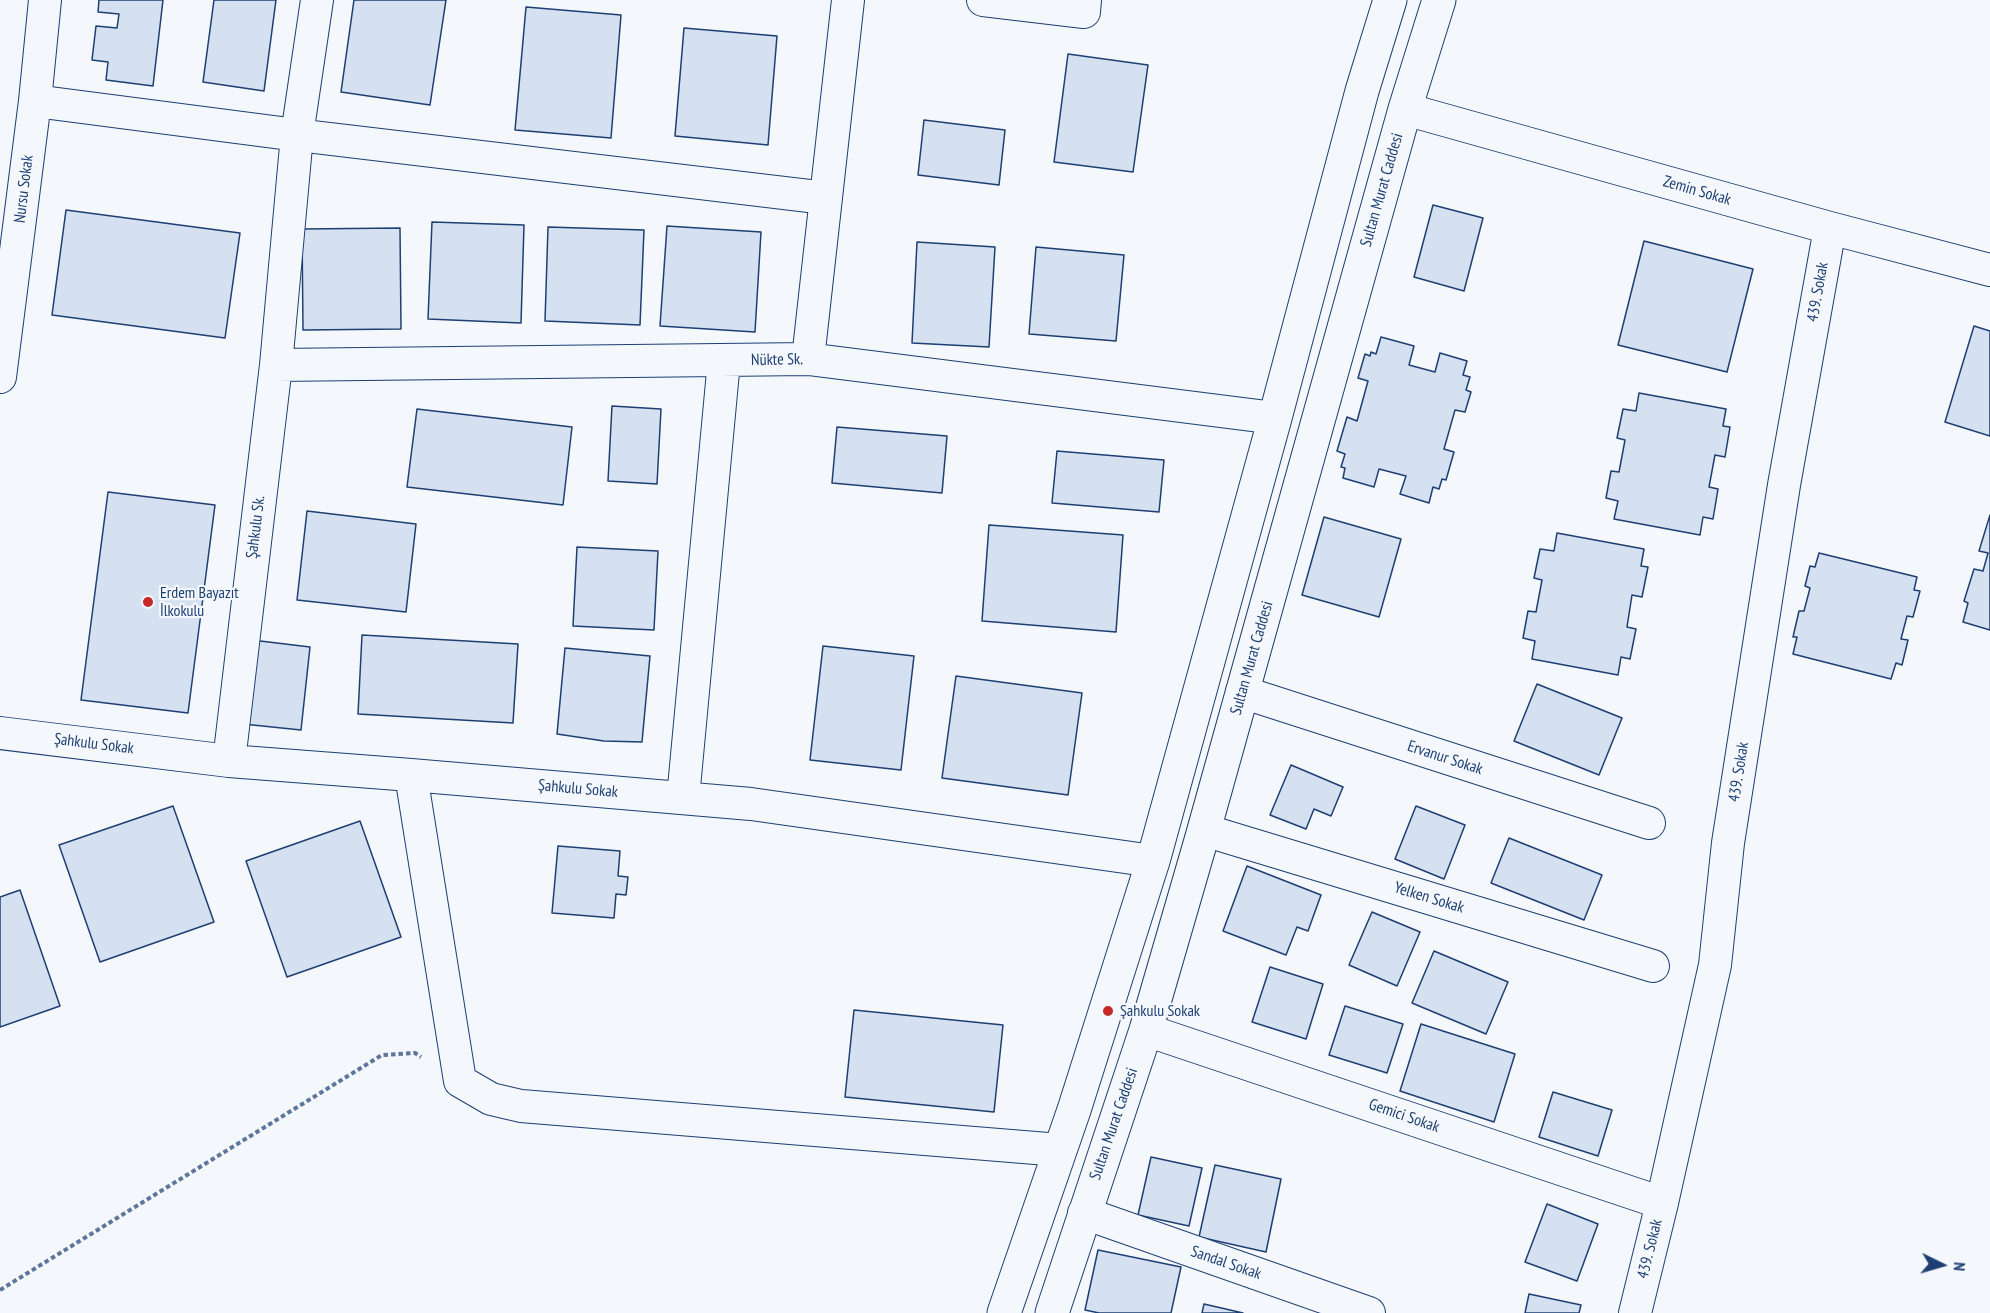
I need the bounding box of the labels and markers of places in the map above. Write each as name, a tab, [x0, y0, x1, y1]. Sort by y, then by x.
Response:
place label: Erdem Bayazıt İlkokulu	[160, 583, 239, 621]
marker: Erdem Bayazıt İlkokulu	[141, 595, 155, 609]
place label: Şahkulu Sokak	[1120, 1001, 1200, 1021]
marker: Şahkulu Sokak	[1101, 1004, 1115, 1018]

